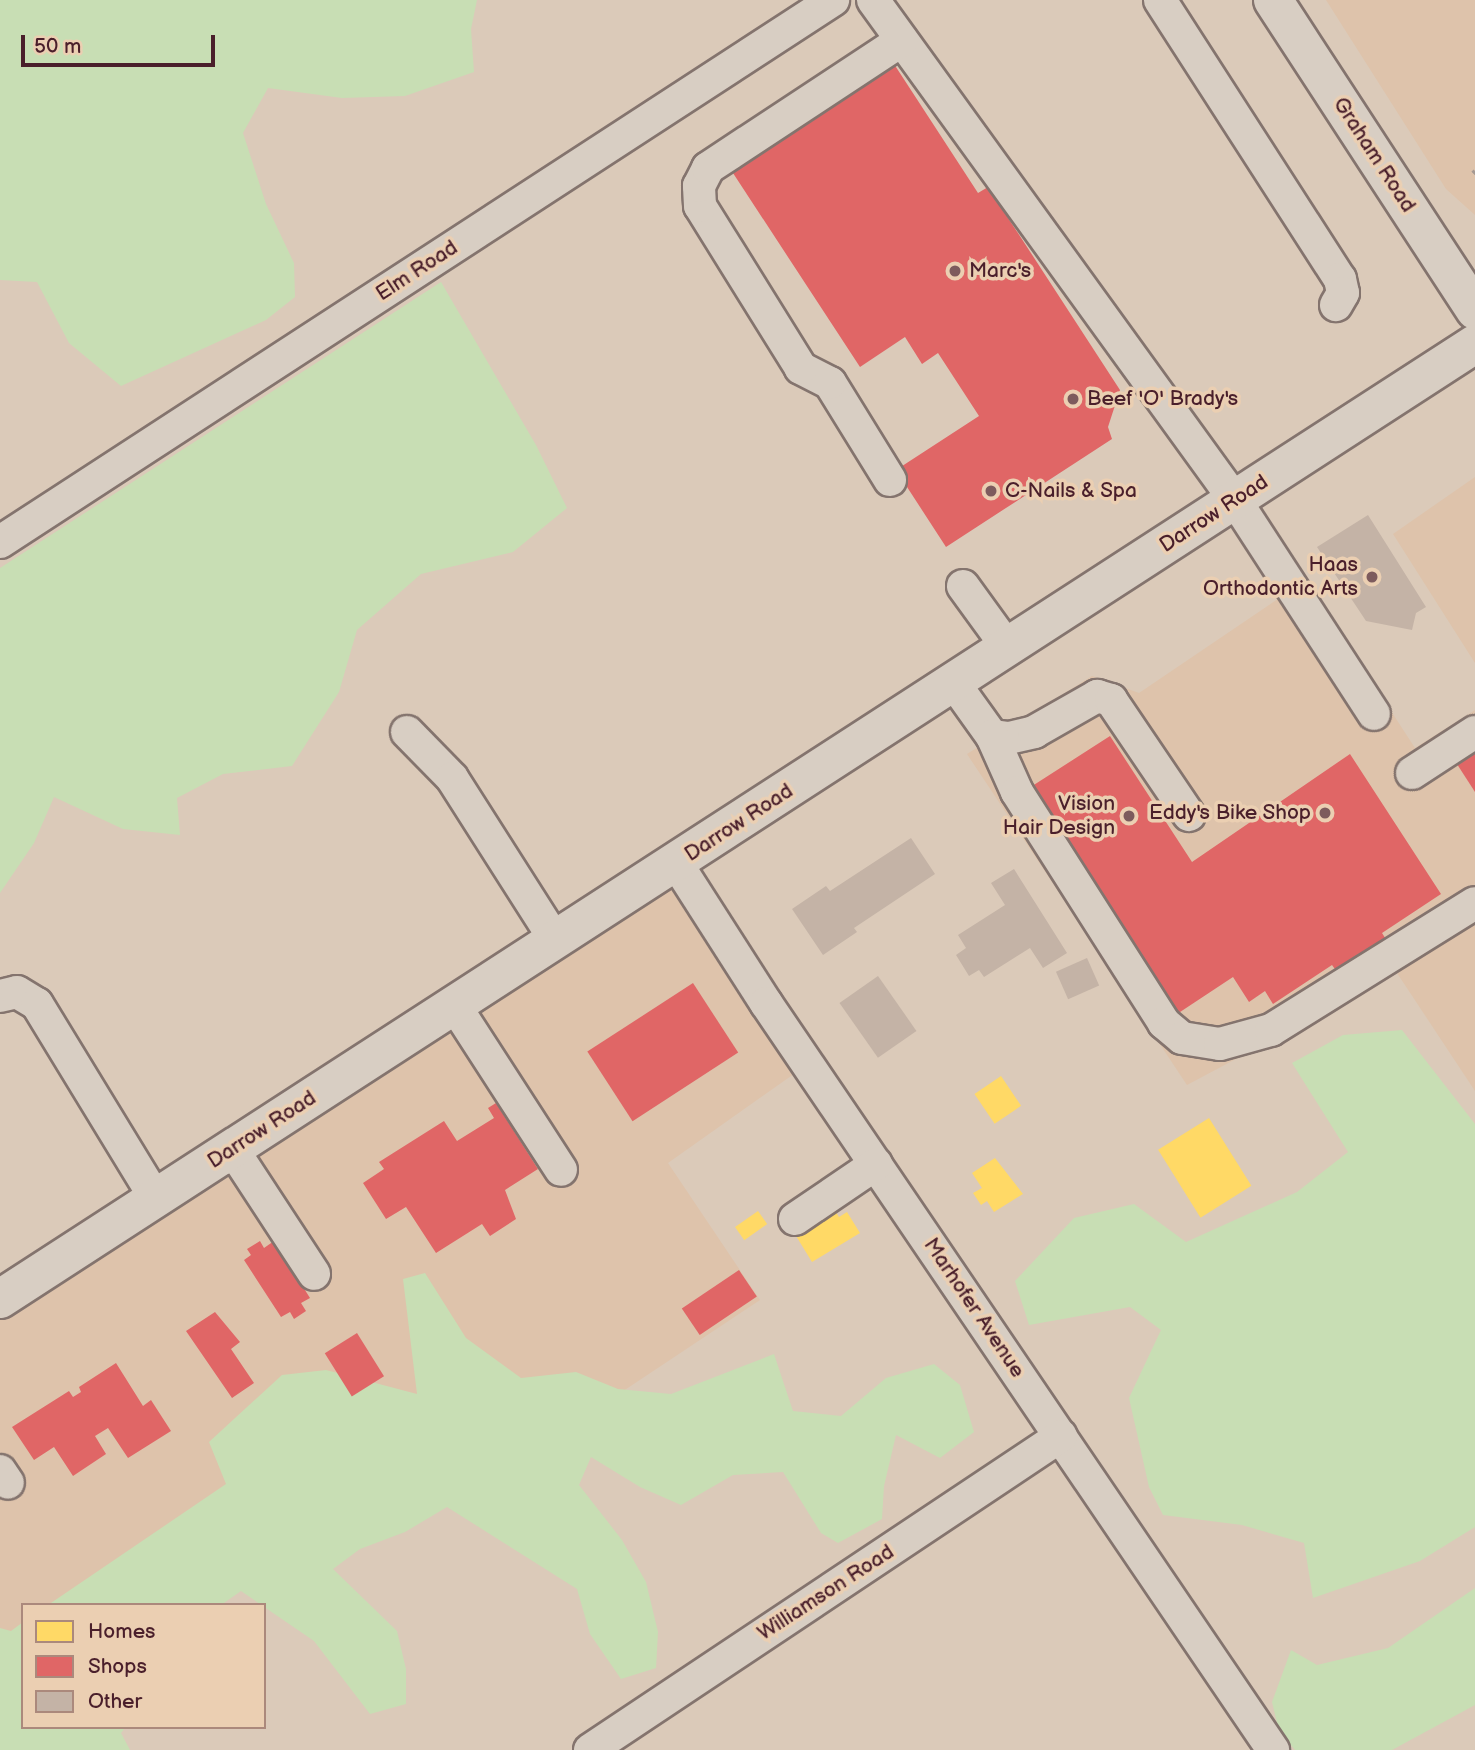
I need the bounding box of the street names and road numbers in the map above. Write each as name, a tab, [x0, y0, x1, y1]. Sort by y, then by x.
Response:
street label: Graham Road	[1327, 93, 1421, 217]
street label: Elm Road	[371, 235, 463, 307]
street label: Darrow Road	[1155, 470, 1273, 558]
street label: Darrow Road	[680, 779, 798, 867]
street label: Darrow Road	[203, 1086, 321, 1174]
street label: Marhofer Avenue	[918, 1233, 1030, 1383]
street label: Williamson Road	[753, 1540, 899, 1646]

